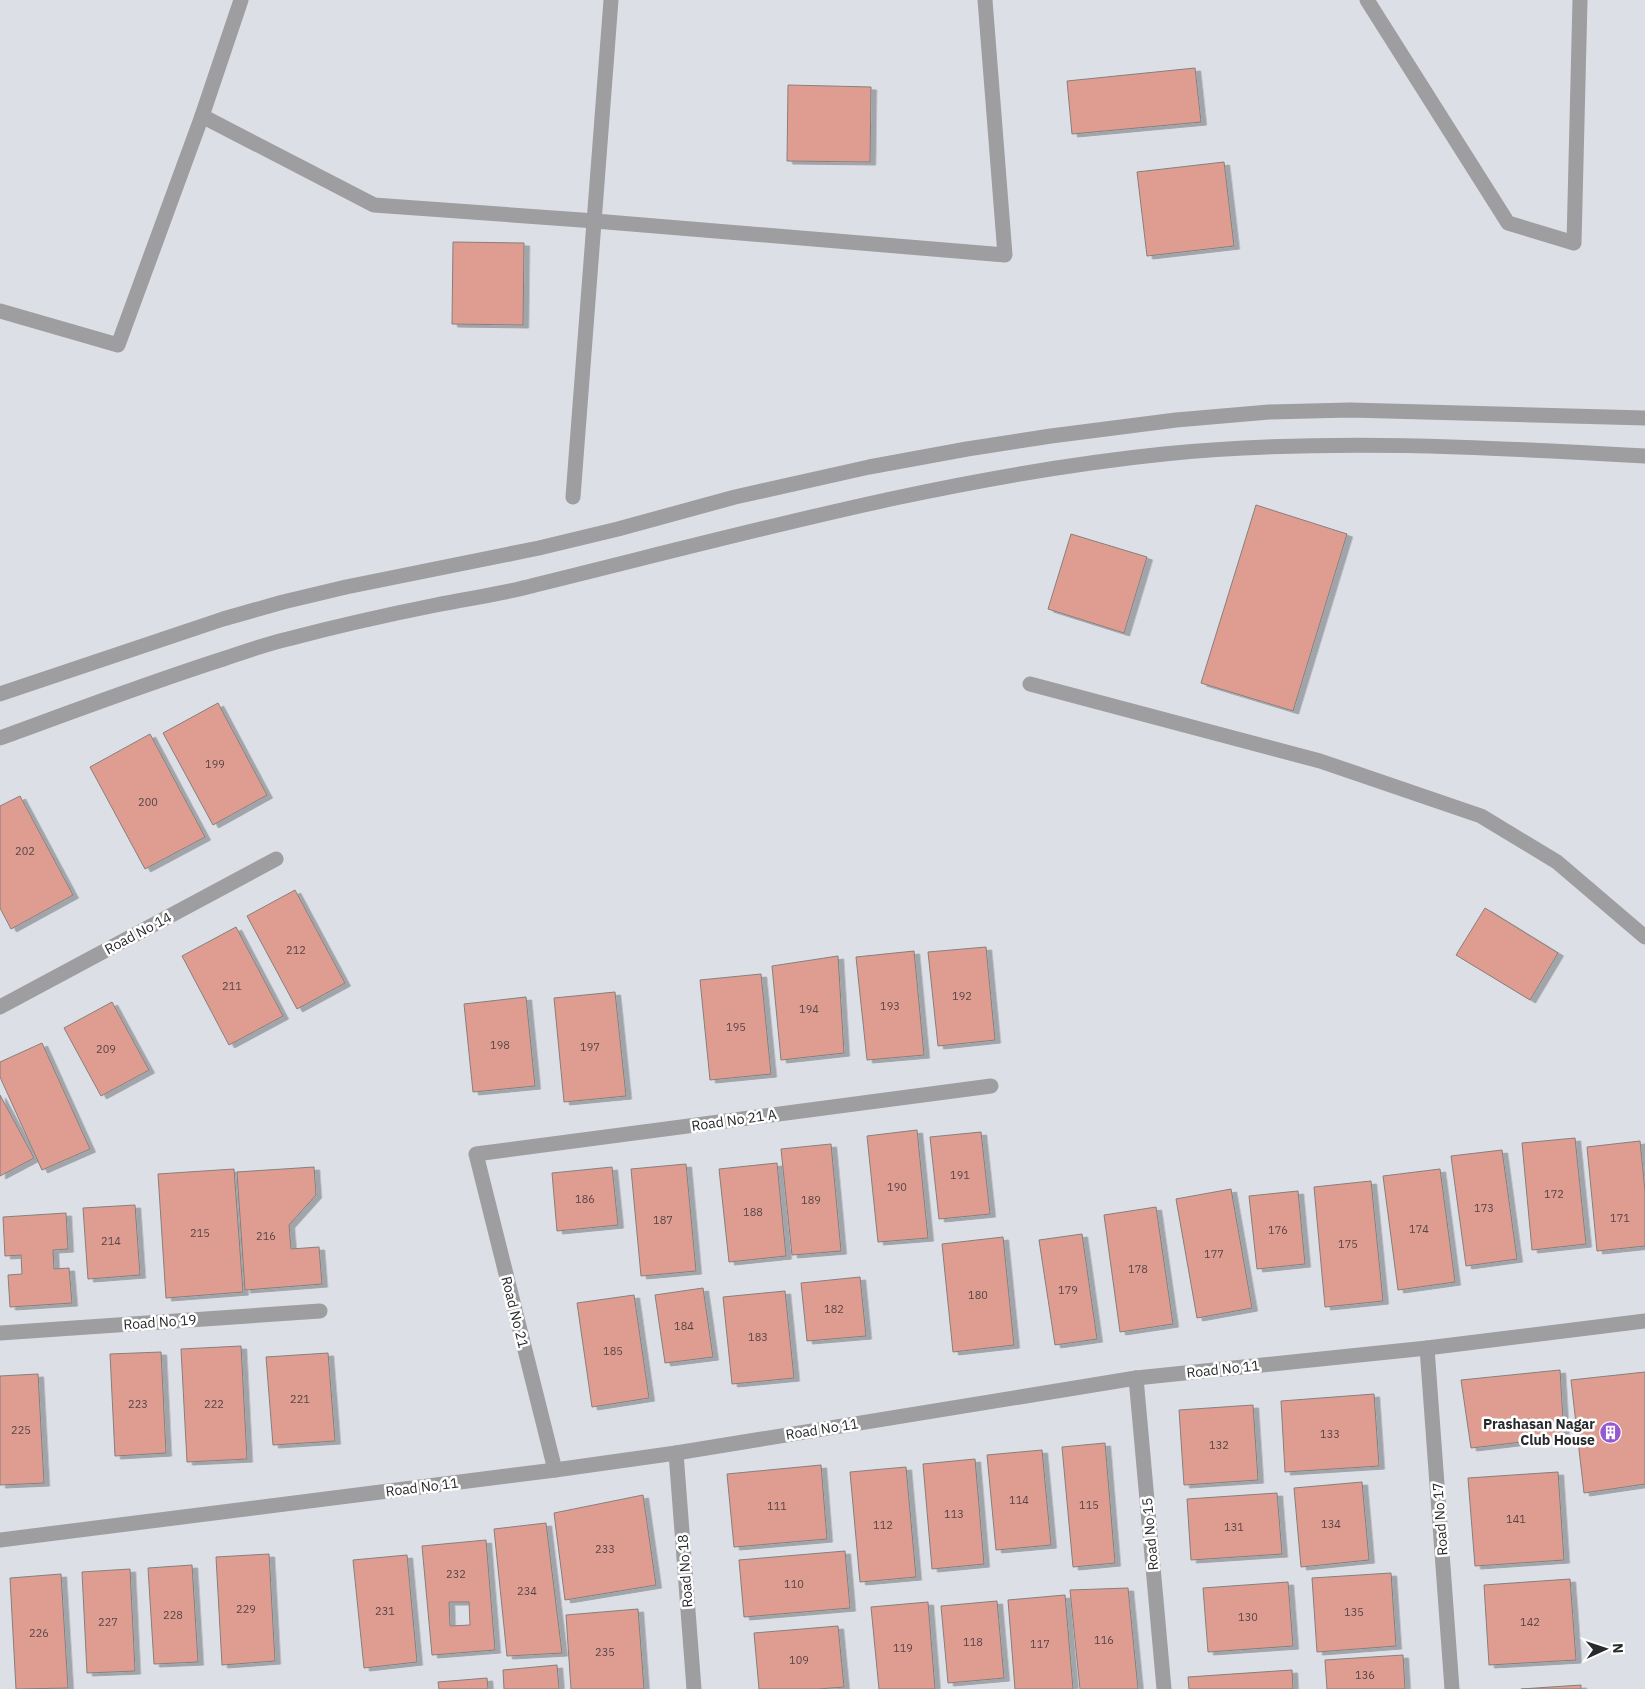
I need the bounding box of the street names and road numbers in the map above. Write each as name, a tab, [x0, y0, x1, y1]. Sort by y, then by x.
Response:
street label: Road No 14	[101, 908, 175, 958]
street label: Road No 21 A	[690, 1105, 778, 1135]
street label: Road No 21	[497, 1274, 533, 1350]
street label: Road No 19	[123, 1310, 197, 1334]
street label: Road No 11	[1186, 1356, 1260, 1382]
street label: Road No 11	[784, 1414, 860, 1444]
street label: Road No 11	[385, 1474, 459, 1500]
street label: Road No 17	[1428, 1482, 1452, 1556]
street label: Road No 15	[1138, 1497, 1162, 1571]
street label: Road No 18	[673, 1534, 697, 1608]

